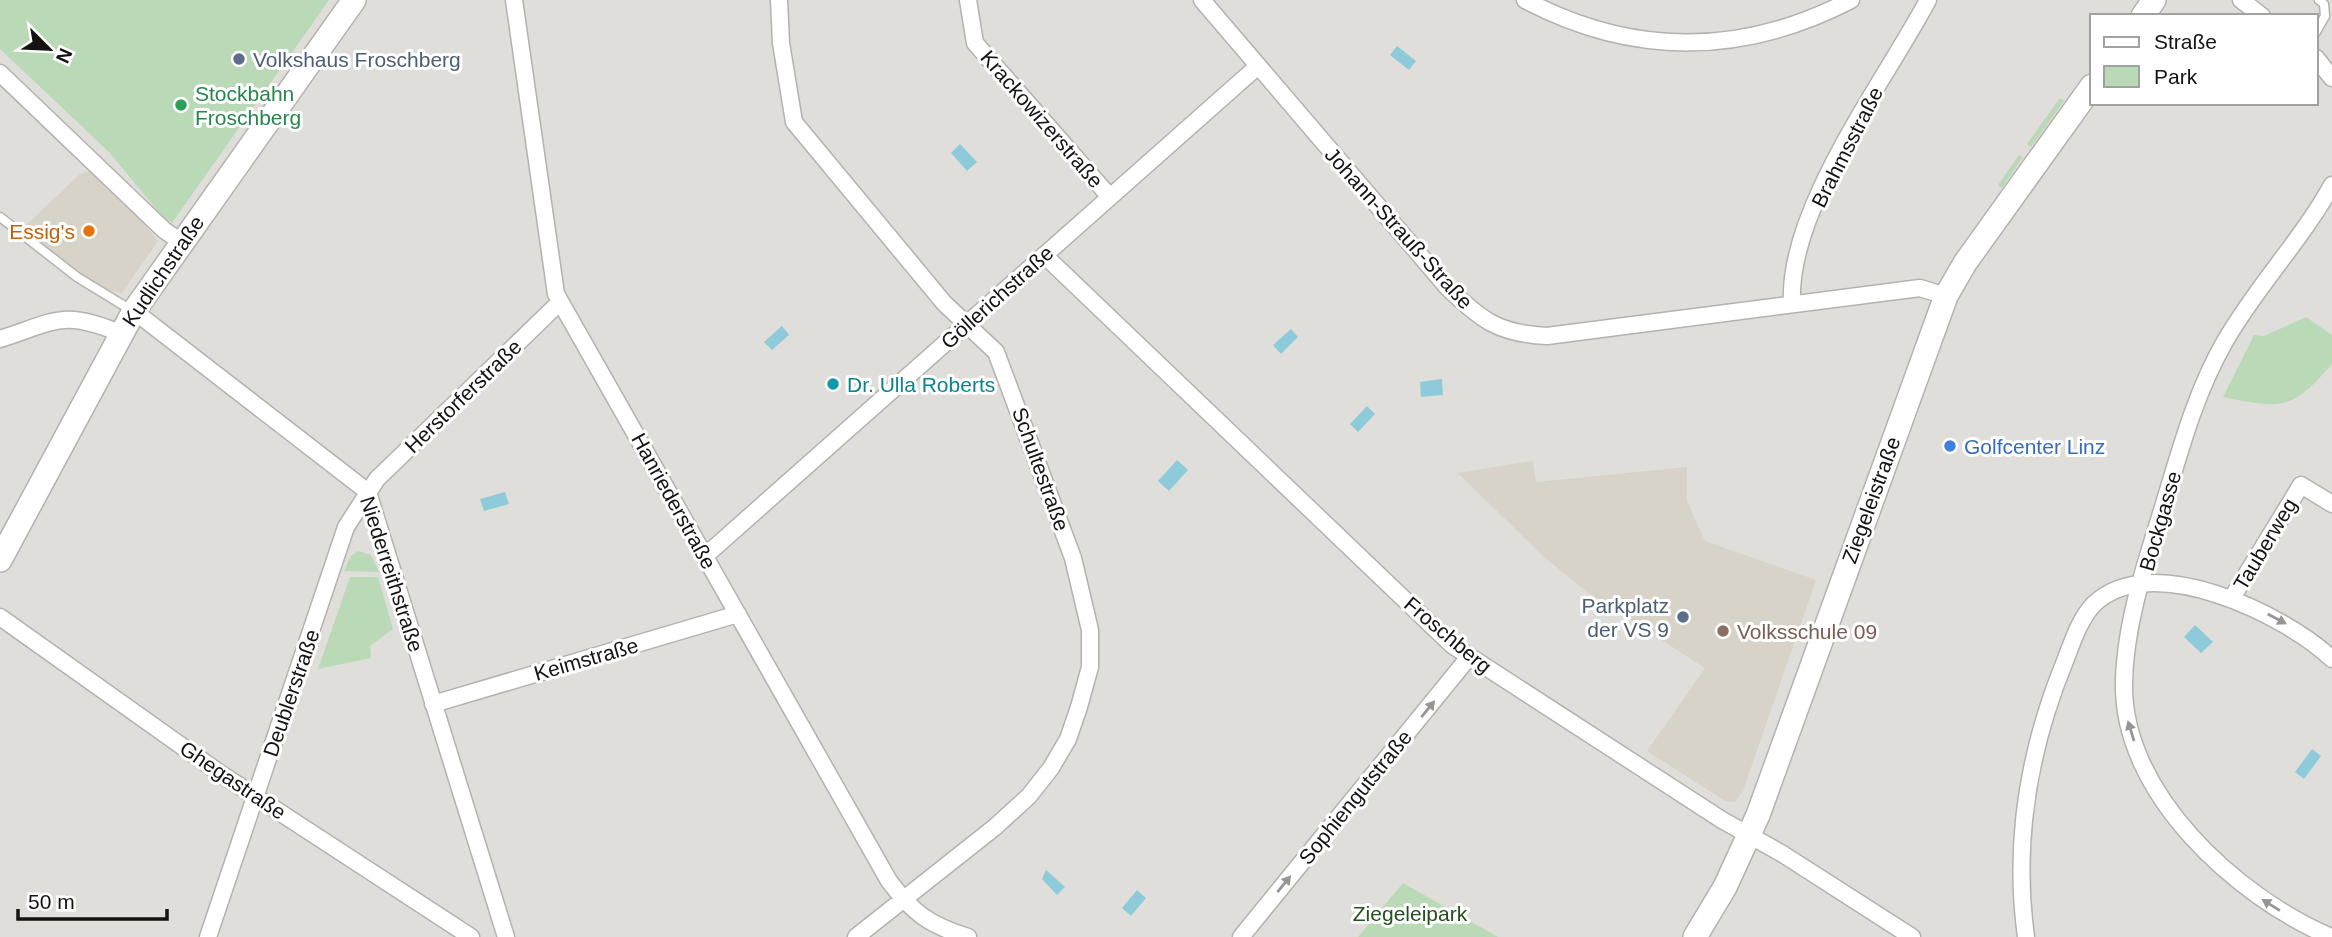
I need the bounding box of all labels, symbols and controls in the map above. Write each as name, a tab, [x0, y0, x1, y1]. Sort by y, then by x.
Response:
north arrow	[14, 14, 84, 84]
legend	[2090, 14, 2318, 105]
text: Straße	[2154, 30, 2217, 53]
text: N	[52, 45, 76, 66]
street label: Krackowizerstraße	[976, 46, 1108, 192]
place label: Volkshaus Froschberg	[253, 48, 461, 71]
marker: Volkshaus Froschberg	[231, 51, 247, 67]
text: Park	[2154, 65, 2198, 88]
place label: Stockbahn Froschberg	[195, 82, 301, 129]
street label: Brahmsstraße	[1807, 83, 1887, 211]
marker: Stockbahn Froschberg	[173, 97, 189, 113]
street label: Johann-Strauß-Straße	[1321, 143, 1477, 313]
street label: Kudlichstraße	[118, 211, 208, 331]
place label: Essig's	[9, 220, 75, 243]
marker: Essig's	[81, 223, 97, 239]
street label: Göllerichstraße	[936, 241, 1058, 353]
street label: Herstorferstraße	[400, 335, 526, 457]
place label: Dr. Ulla Roberts	[847, 373, 995, 396]
marker: Dr. Ulla Roberts	[825, 376, 841, 392]
street label: Schultestraße	[1008, 404, 1074, 534]
street label: Hanriederstraße	[627, 429, 721, 573]
street label: Ziegeleistraße	[1837, 434, 1905, 566]
place label: Golfcenter Linz	[1964, 435, 2105, 458]
marker: Golfcenter Linz	[1942, 438, 1958, 454]
street label: Bockgasse	[2135, 468, 2185, 574]
street label: Niederreithstraße	[356, 493, 428, 655]
street label: Tauberweg	[2229, 494, 2301, 594]
street label: Froschberg	[1400, 592, 1496, 678]
place label: Parkplatz der VS 9	[1581, 594, 1669, 641]
marker: Parkplatz der VS 9	[1675, 609, 1691, 625]
one-way arrow	[2267, 613, 2287, 625]
place label: Volksschule 09	[1737, 620, 1877, 643]
marker: Volksschule 09	[1715, 623, 1731, 639]
street label: Deublerstraße	[258, 626, 324, 760]
street label: Keimstraße	[531, 633, 641, 685]
one-way arrow	[1421, 700, 1436, 718]
one-way arrow	[2126, 720, 2136, 741]
street label: Sophiengutstraße	[1294, 725, 1416, 869]
street label: Ghegastraße	[176, 736, 290, 824]
one-way arrow	[1276, 876, 1291, 893]
scale bar	[18, 878, 166, 922]
text: 50 m	[28, 890, 75, 913]
one-way arrow	[2261, 898, 2280, 911]
park label: Ziegeleipark	[1353, 902, 1468, 925]

